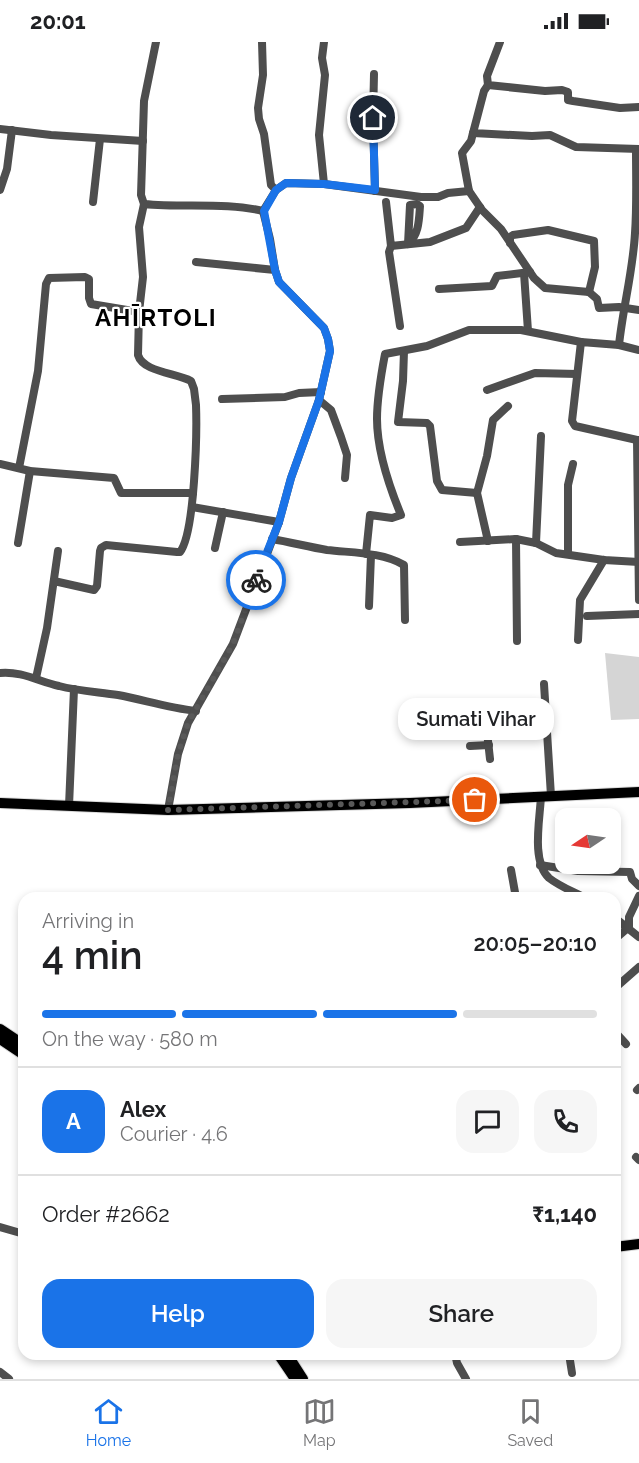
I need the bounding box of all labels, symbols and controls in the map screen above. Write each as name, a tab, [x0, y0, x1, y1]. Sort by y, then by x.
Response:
text: 20:01	[30, 8, 86, 34]
pin	[347, 92, 398, 143]
icon: home	[356, 101, 389, 134]
district label: AHĪRTOLI	[95, 303, 217, 332]
courier	[226, 550, 286, 610]
icon: bike	[240, 564, 273, 597]
callout: Sumati Vihar	[397, 698, 553, 740]
text: Sumati Vihar	[416, 707, 536, 731]
pin	[449, 774, 500, 825]
icon: bag	[458, 783, 491, 816]
north arrow	[555, 808, 621, 874]
map controls	[555, 808, 621, 874]
text: Arriving in	[42, 909, 134, 933]
text: 20:05–20:10	[473, 930, 597, 956]
text: 4 min	[42, 932, 143, 978]
text: On the way · 580 m	[42, 1027, 218, 1051]
button: chat	[456, 1090, 519, 1153]
button: phone	[534, 1090, 597, 1153]
text: Alex	[120, 1096, 166, 1122]
text: A	[66, 1108, 81, 1134]
text: Courier · 4.6	[120, 1122, 228, 1146]
text: Order #2662	[42, 1201, 170, 1227]
text: ₹1,140	[532, 1201, 597, 1227]
button: Help	[42, 1279, 314, 1348]
button: Share	[326, 1279, 597, 1348]
tab: Home	[86, 1395, 131, 1450]
tab: Map	[303, 1395, 336, 1450]
tab: Saved	[507, 1395, 553, 1450]

